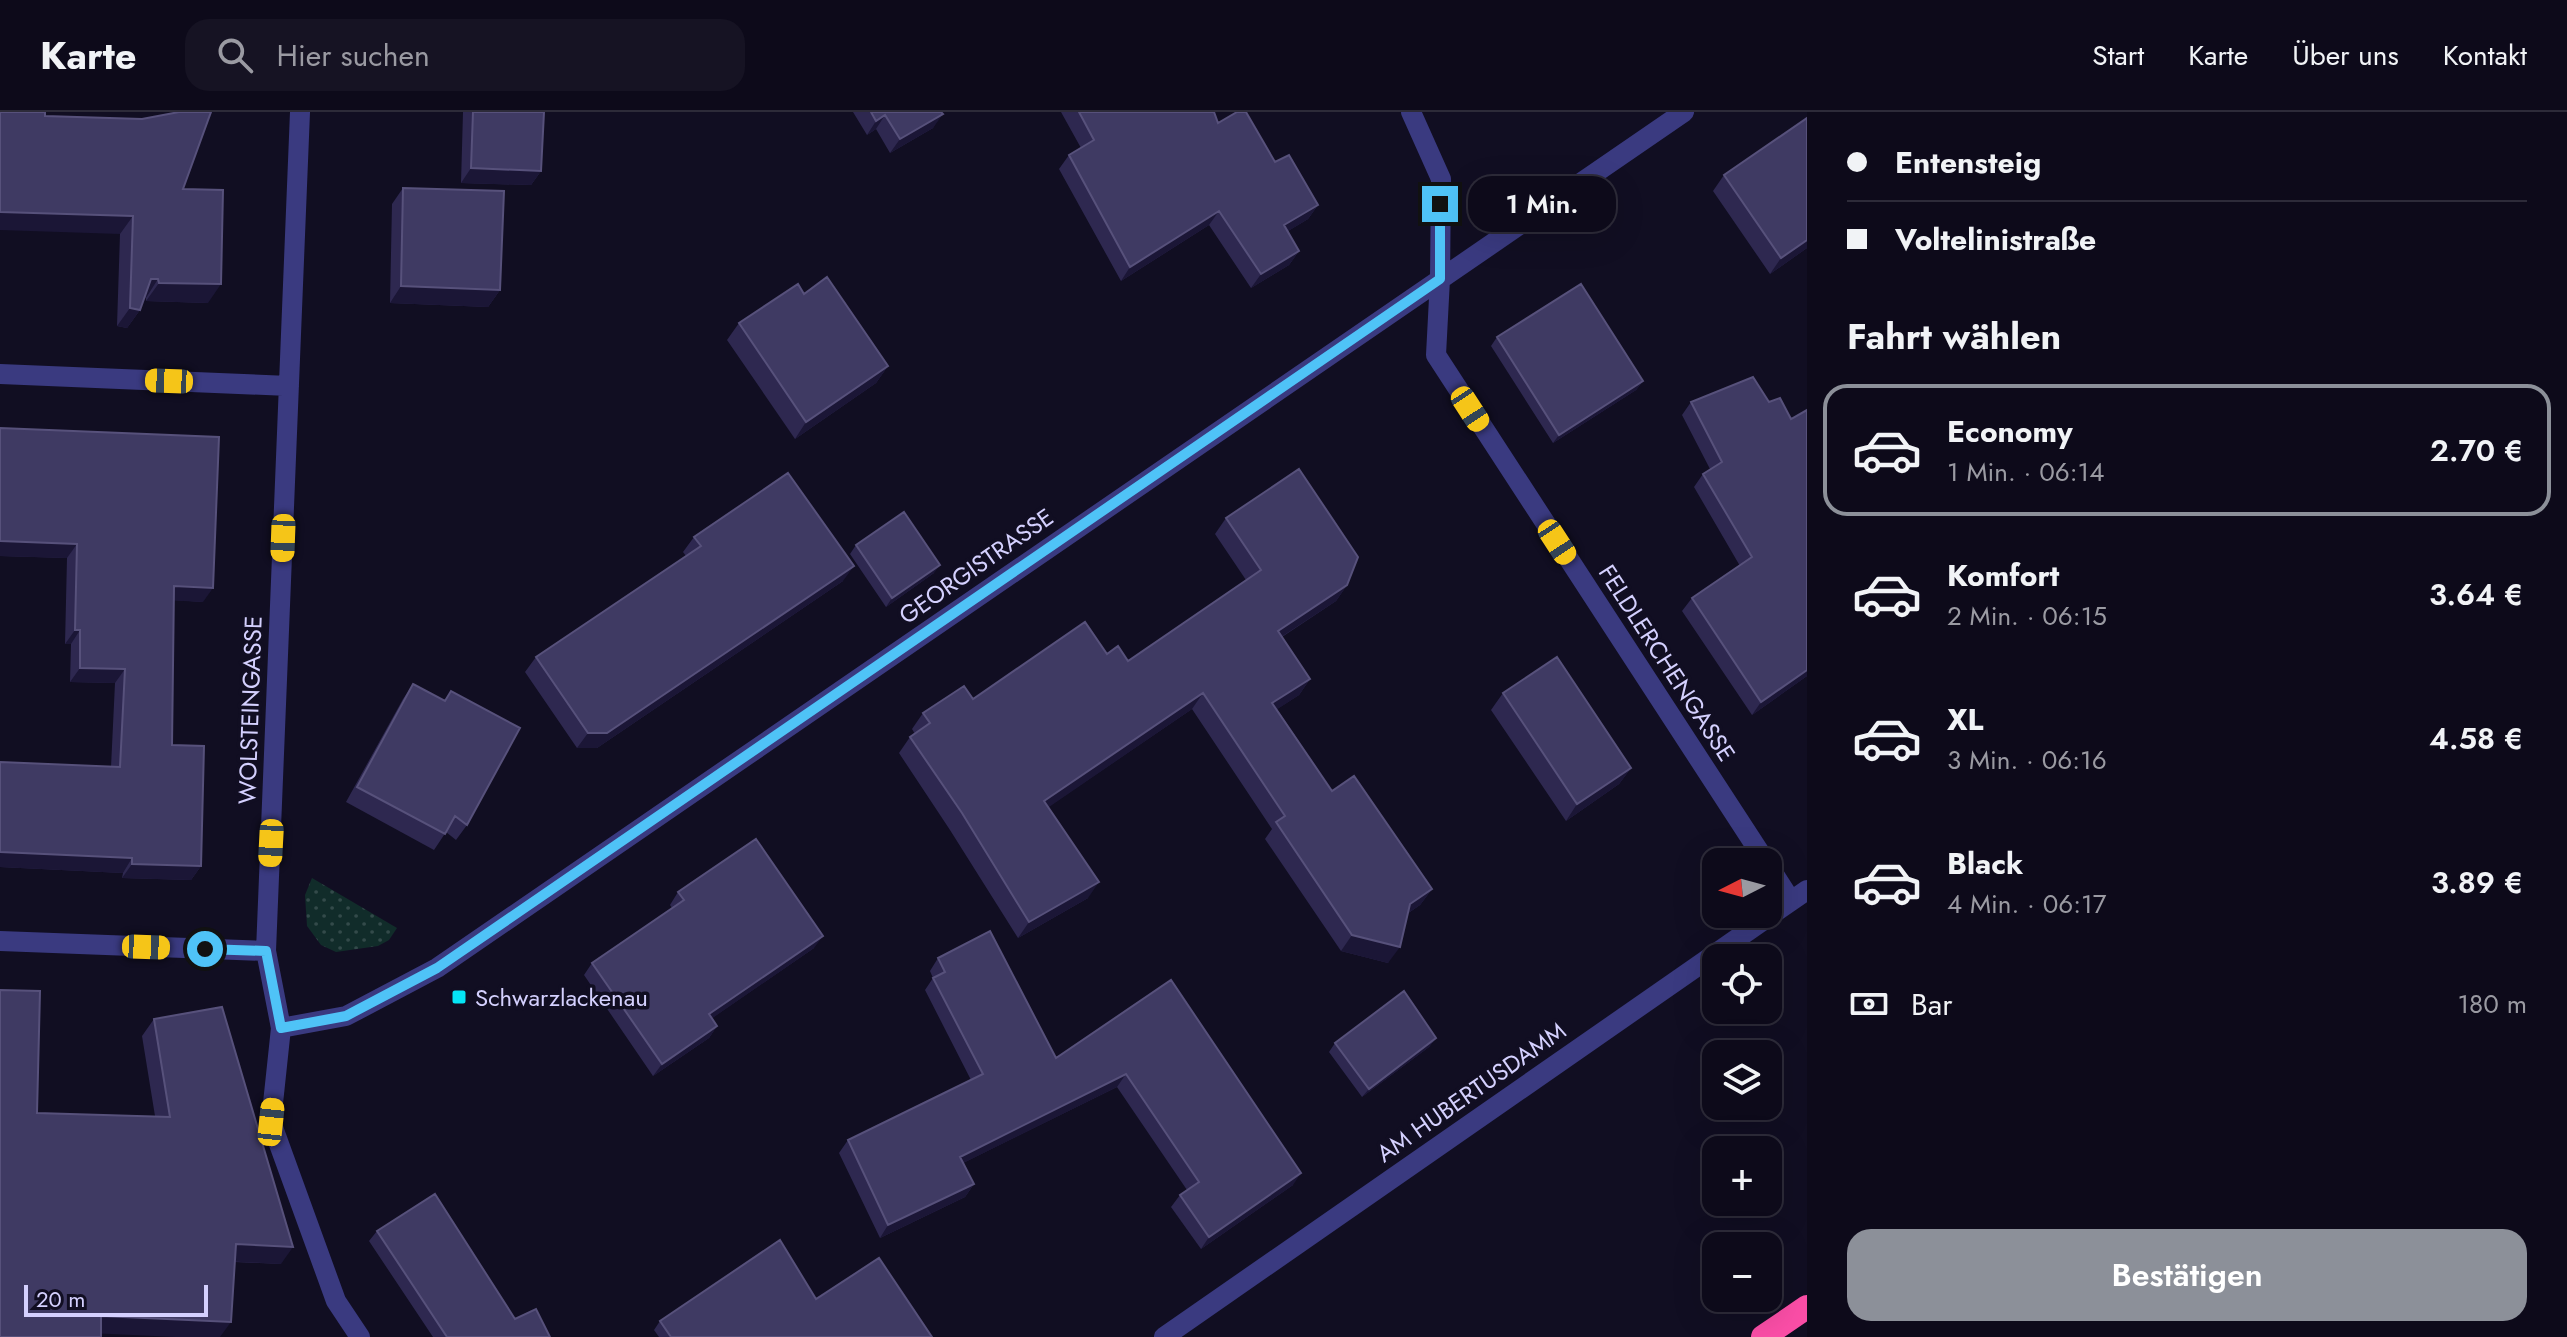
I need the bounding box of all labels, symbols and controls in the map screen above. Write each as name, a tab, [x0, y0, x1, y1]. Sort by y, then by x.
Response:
search box	[185, 19, 745, 91]
text: Karte	[40, 28, 137, 83]
icon: search	[213, 33, 257, 77]
text: Hier suchen	[277, 34, 430, 77]
text: Start	[2092, 35, 2144, 76]
text: Karte	[2188, 35, 2248, 76]
text: Über uns	[2292, 35, 2399, 76]
text: Kontakt	[2443, 35, 2527, 76]
text: Entensteig	[1895, 141, 2041, 184]
callout: 1 Min.	[1468, 176, 1616, 232]
text: 1 Min.	[1506, 185, 1578, 223]
route end	[1422, 186, 1458, 222]
text: Voltelinistraße	[1895, 218, 2096, 261]
text: Fahrt wählen	[1847, 310, 2061, 362]
car	[145, 368, 193, 394]
car	[1447, 382, 1493, 436]
text: Economy	[1947, 410, 2073, 453]
icon: car	[1851, 414, 1923, 486]
text: 2.70 €	[2430, 429, 2523, 472]
text: 1 Min. · 06:14	[1947, 453, 2104, 491]
street label: GEORGISTRASSE	[892, 500, 1060, 632]
car	[270, 514, 296, 562]
car	[1534, 515, 1580, 569]
text: Komfort	[1947, 554, 2059, 597]
street label: FELDLERCHENGASSE	[1590, 558, 1744, 768]
icon: car	[1851, 558, 1923, 630]
text: 3.64 €	[2429, 573, 2523, 616]
text: 2 Min. · 06:15	[1947, 597, 2107, 635]
street label: WOLSTEINGASSE	[229, 615, 271, 805]
text: XL	[1947, 698, 1983, 741]
icon: car	[1851, 702, 1923, 774]
text: 4.58 €	[2429, 717, 2523, 760]
text: 3 Min. · 06:16	[1947, 741, 2107, 779]
car	[258, 818, 284, 868]
text: Black	[1947, 842, 2023, 885]
icon: car	[1851, 846, 1923, 918]
north arrow	[1702, 848, 1782, 928]
map controls	[1702, 848, 1782, 1312]
text: 3.89 €	[2431, 861, 2523, 904]
text: 4 Min. · 06:17	[1947, 885, 2106, 923]
route start	[187, 931, 223, 967]
car	[122, 934, 170, 960]
button: locate	[1702, 944, 1782, 1024]
place label: Schwarzlackenau	[475, 980, 648, 1015]
icon: cash	[1847, 982, 1891, 1026]
text: Bar	[1911, 983, 1952, 1026]
text: 180 m	[2457, 985, 2527, 1023]
marker: Schwarzlackenau	[450, 988, 468, 1006]
street label: AM HUBERTUSDAMM	[1369, 1013, 1573, 1171]
button: layers	[1702, 1040, 1782, 1120]
car	[257, 1097, 285, 1147]
button: +	[1702, 1136, 1782, 1216]
button: Bestätigen	[1847, 1229, 2527, 1321]
button: −	[1702, 1232, 1782, 1312]
scale bar	[24, 1281, 208, 1317]
text: 20 m	[36, 1283, 85, 1315]

